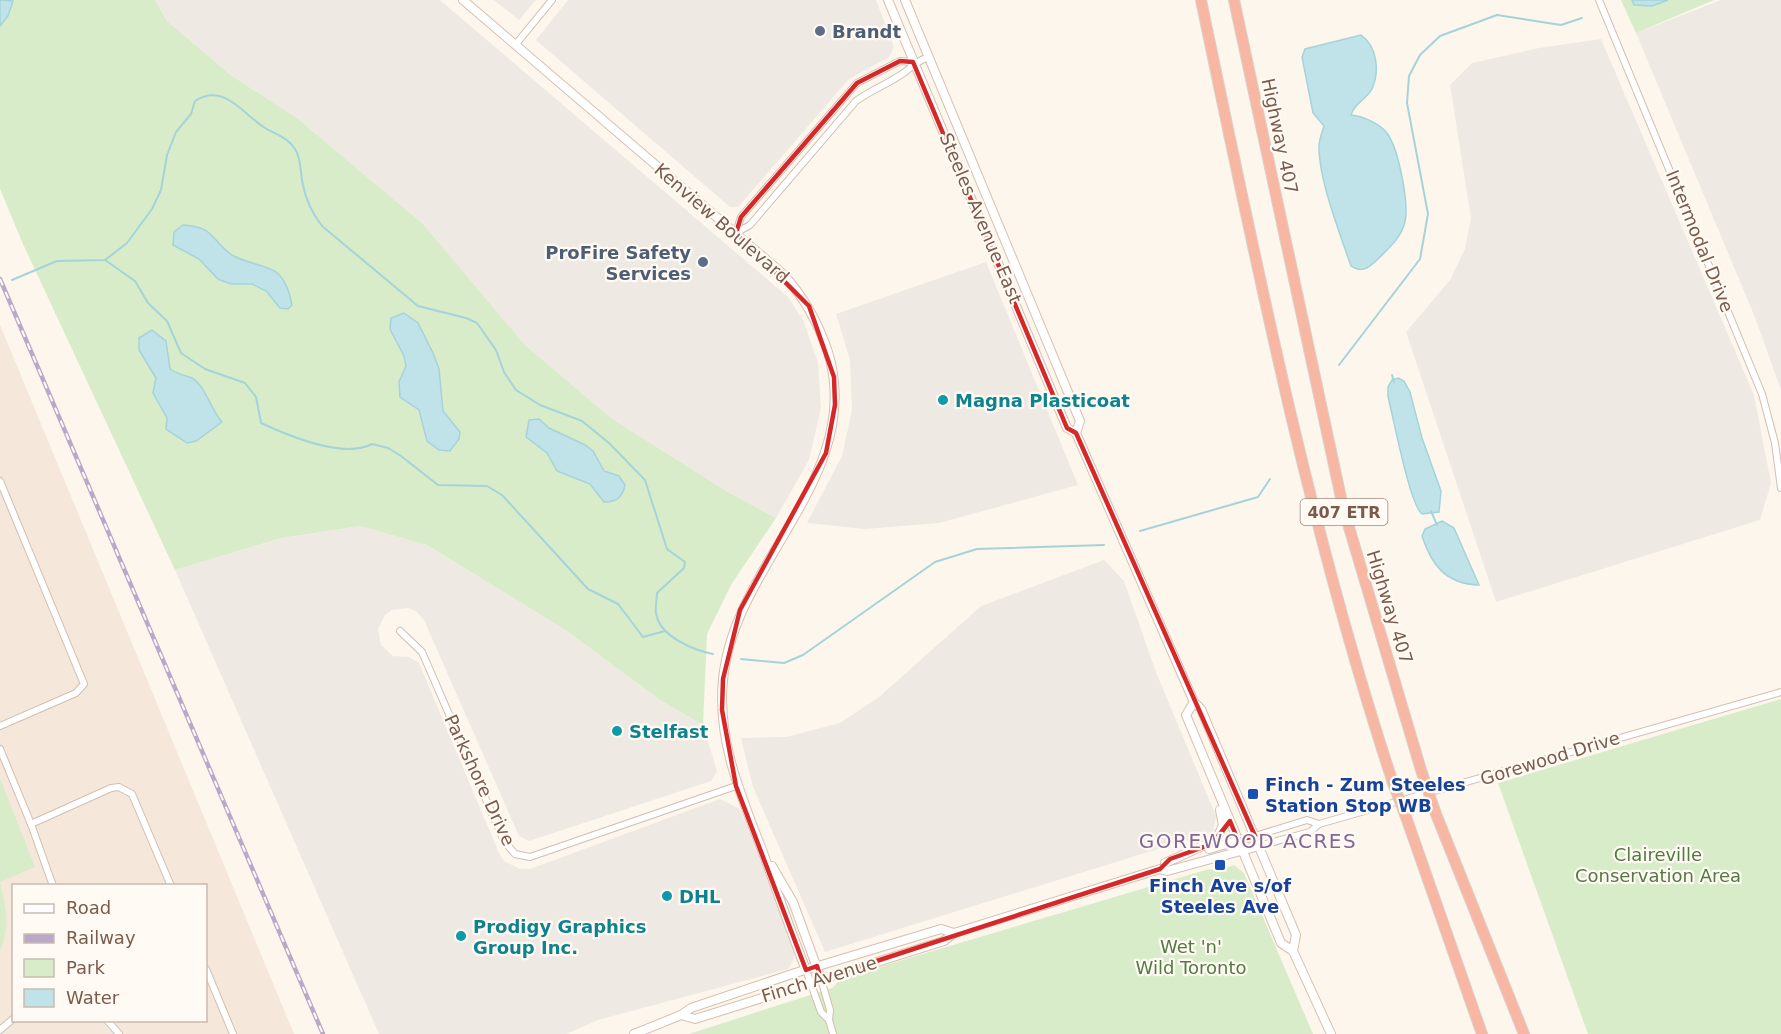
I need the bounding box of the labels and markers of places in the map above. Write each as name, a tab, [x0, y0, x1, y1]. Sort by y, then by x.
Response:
place label: Brandt	[832, 21, 901, 42]
marker: Brandt	[813, 24, 827, 38]
place label: ProFire Safety Services	[545, 242, 691, 284]
marker: ProFire Safety Services	[696, 255, 710, 269]
place label: Magna Plasticoat	[955, 390, 1130, 411]
marker: Magna Plasticoat	[936, 393, 950, 407]
place label: Stelfast	[629, 721, 709, 742]
marker: Stelfast	[610, 724, 624, 738]
place label: Finch - Zum Steeles Station Stop WB	[1265, 774, 1466, 816]
marker: Finch - Zum Steeles Station Stop WB	[1246, 787, 1260, 801]
marker: Finch Ave s/of Steeles Ave	[1213, 858, 1227, 872]
place label: Finch Ave s/of Steeles Ave	[1149, 875, 1291, 917]
place label: DHL	[679, 886, 720, 907]
marker: DHL	[660, 889, 674, 903]
place label: Prodigy Graphics Group Inc.	[473, 916, 646, 958]
marker: Prodigy Graphics Group Inc.	[454, 929, 468, 943]

